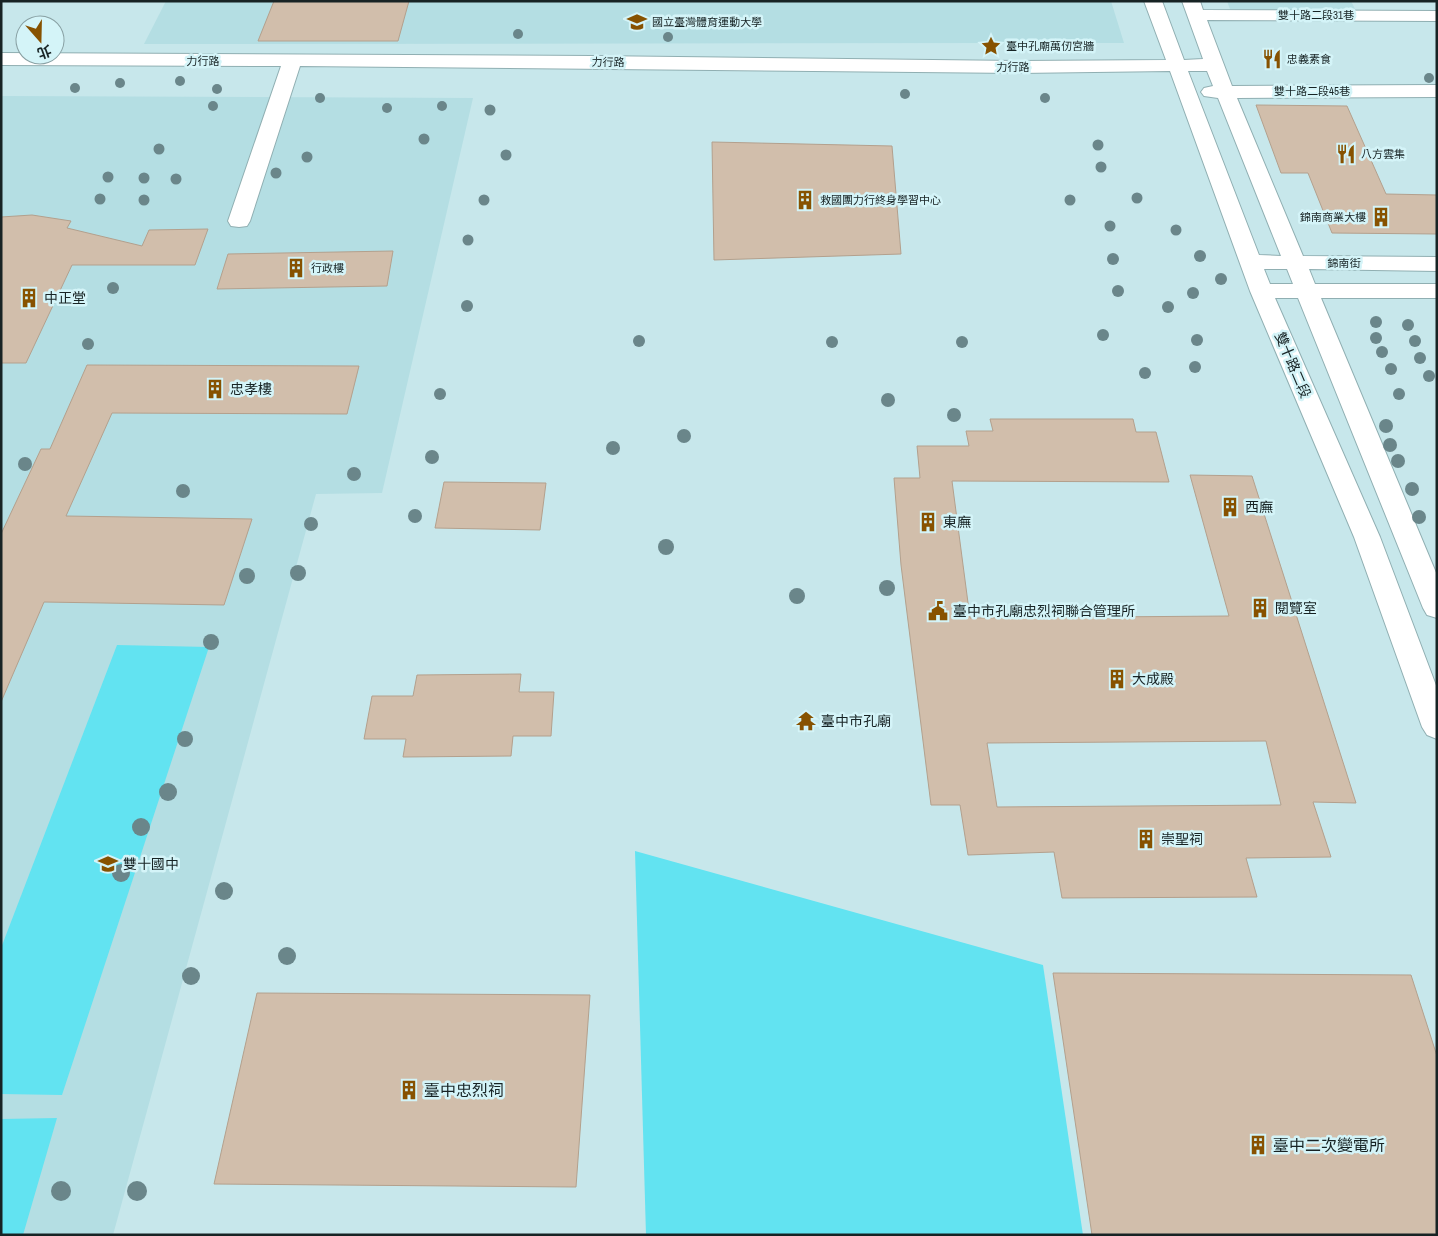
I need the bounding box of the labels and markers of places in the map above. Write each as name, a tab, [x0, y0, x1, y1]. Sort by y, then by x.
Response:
school or university icon: 國立臺灣體育運動大學	[626, 11, 648, 33]
place label: 國立臺灣體育運動大學	[652, 15, 762, 29]
place icon: 臺中孔廟萬仞宮牆	[980, 35, 1002, 57]
place label: 臺中孔廟萬仞宮牆	[1006, 39, 1094, 53]
restaurant icon: 忠義素食	[1261, 48, 1283, 70]
place label: 忠義素食	[1287, 52, 1331, 66]
restaurant icon: 八方雲集	[1335, 143, 1357, 165]
place label: 八方雲集	[1361, 147, 1405, 161]
building icon: 救國團力行終身學習中心	[794, 189, 816, 211]
place label: 救國團力行終身學習中心	[820, 193, 941, 207]
building icon: 錦南商業大樓	[1370, 206, 1392, 228]
place label: 錦南商業大樓	[1300, 210, 1366, 224]
building icon: 行政樓	[285, 257, 307, 279]
place label: 行政樓	[311, 261, 344, 275]
building icon: 中正堂	[18, 287, 40, 309]
place label: 中正堂	[44, 289, 86, 307]
building icon: 忠孝樓	[204, 378, 226, 400]
place label: 忠孝樓	[230, 380, 272, 398]
building icon: 西廡	[1219, 496, 1241, 518]
place label: 西廡	[1245, 498, 1273, 516]
building icon: 東廡	[917, 511, 939, 533]
place label: 東廡	[943, 513, 971, 531]
building icon: 閱覽室	[1249, 597, 1271, 619]
place label: 閱覽室	[1275, 599, 1317, 617]
public building icon: 臺中市孔廟忠烈祠聯合管理所	[927, 600, 949, 622]
place label: 臺中市孔廟忠烈祠聯合管理所	[953, 602, 1135, 620]
building icon: 大成殿	[1106, 668, 1128, 690]
place label: 大成殿	[1132, 670, 1174, 688]
temple icon: 臺中市孔廟	[795, 710, 817, 732]
place label: 臺中市孔廟	[821, 712, 891, 730]
building icon: 崇聖祠	[1135, 828, 1157, 850]
place label: 崇聖祠	[1161, 830, 1203, 848]
school or university icon: 雙十國中	[97, 853, 119, 875]
place label: 雙十國中	[123, 855, 179, 873]
building icon: 臺中忠烈祠	[398, 1079, 420, 1101]
place label: 臺中忠烈祠	[424, 1079, 504, 1101]
building icon: 臺中二次變電所	[1247, 1134, 1269, 1156]
place label: 臺中二次變電所	[1273, 1134, 1385, 1156]

